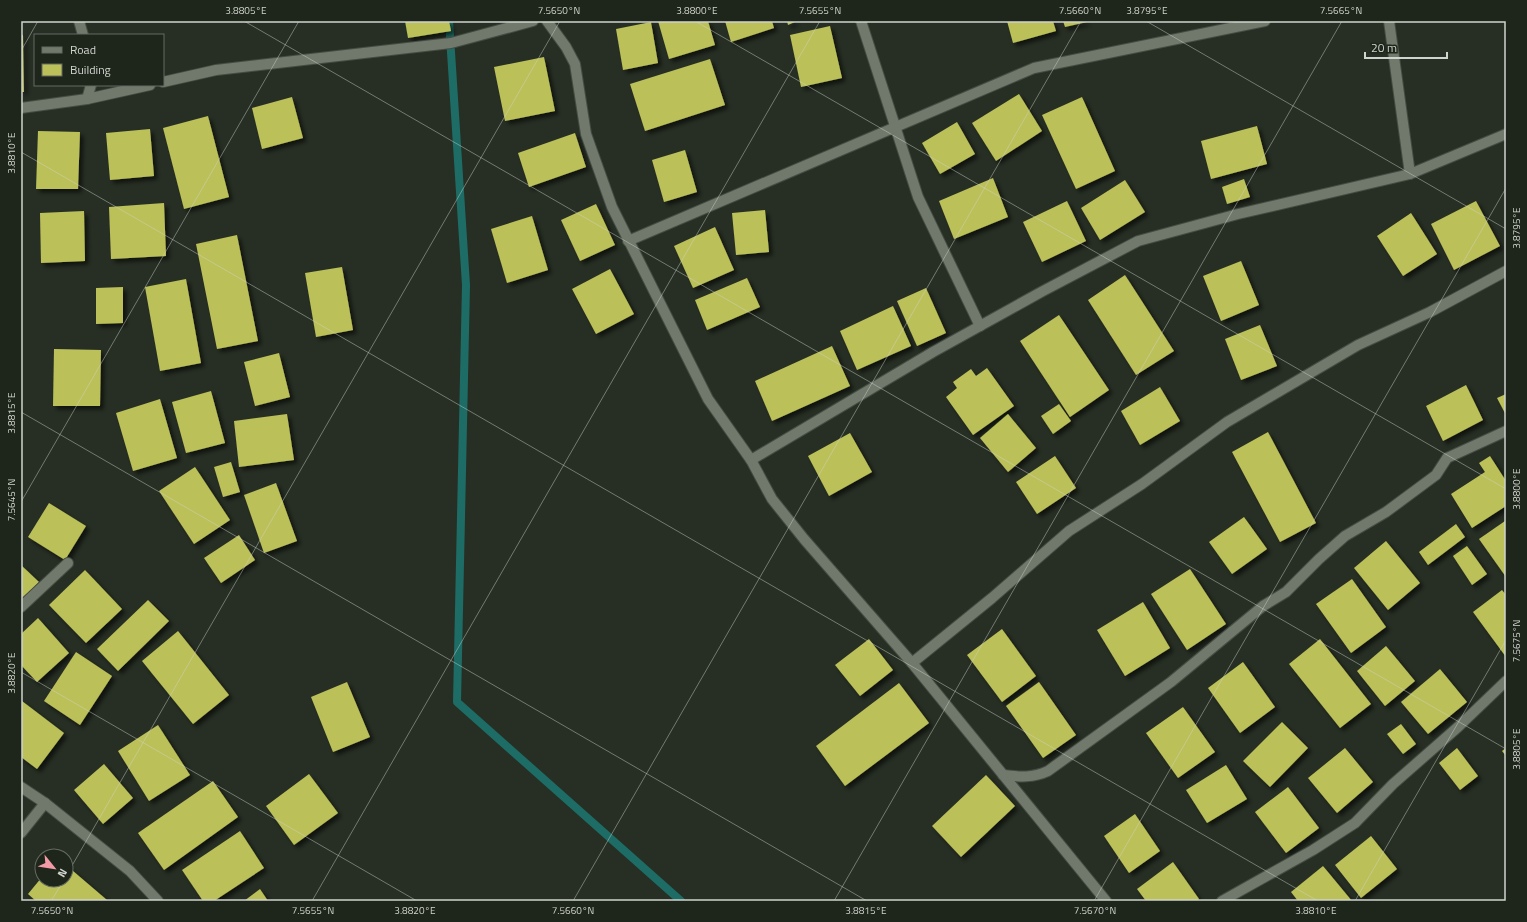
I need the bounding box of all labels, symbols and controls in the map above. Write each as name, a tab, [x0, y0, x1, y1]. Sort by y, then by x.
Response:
text: 3.8805°E	[225, 3, 267, 18]
text: 7.5650°N	[538, 3, 580, 18]
text: 3.8800°E	[676, 3, 718, 18]
text: 7.5655°N	[799, 3, 841, 18]
text: 7.5660°N	[1059, 3, 1101, 18]
text: 3.8795°E	[1126, 3, 1168, 18]
text: 7.5665°N	[1320, 3, 1362, 18]
legend	[34, 34, 164, 86]
scale bar	[1365, 34, 1447, 60]
text: 20 m	[1371, 38, 1397, 57]
text: Road	[70, 40, 96, 59]
text: Building	[70, 60, 111, 79]
text: 3.8810°E	[4, 132, 19, 174]
text: 3.8795°E	[1509, 207, 1524, 249]
text: 3.8815°E	[4, 392, 19, 434]
text: 3.8800°E	[1509, 468, 1524, 510]
text: 7.5645°N	[4, 479, 19, 521]
text: 7.5675°N	[1509, 620, 1524, 662]
text: 3.8820°E	[4, 652, 19, 694]
text: 3.8805°E	[1509, 728, 1524, 770]
north arrow	[34, 848, 74, 888]
text: N	[54, 866, 71, 880]
text: 7.5650°N	[31, 903, 73, 918]
text: 7.5655°N	[292, 903, 334, 918]
text: 3.8820°E	[394, 903, 436, 918]
text: 7.5660°N	[552, 903, 594, 918]
text: 3.8815°E	[845, 903, 887, 918]
text: 7.5670°N	[1074, 903, 1116, 918]
text: 3.8810°E	[1295, 903, 1337, 918]

